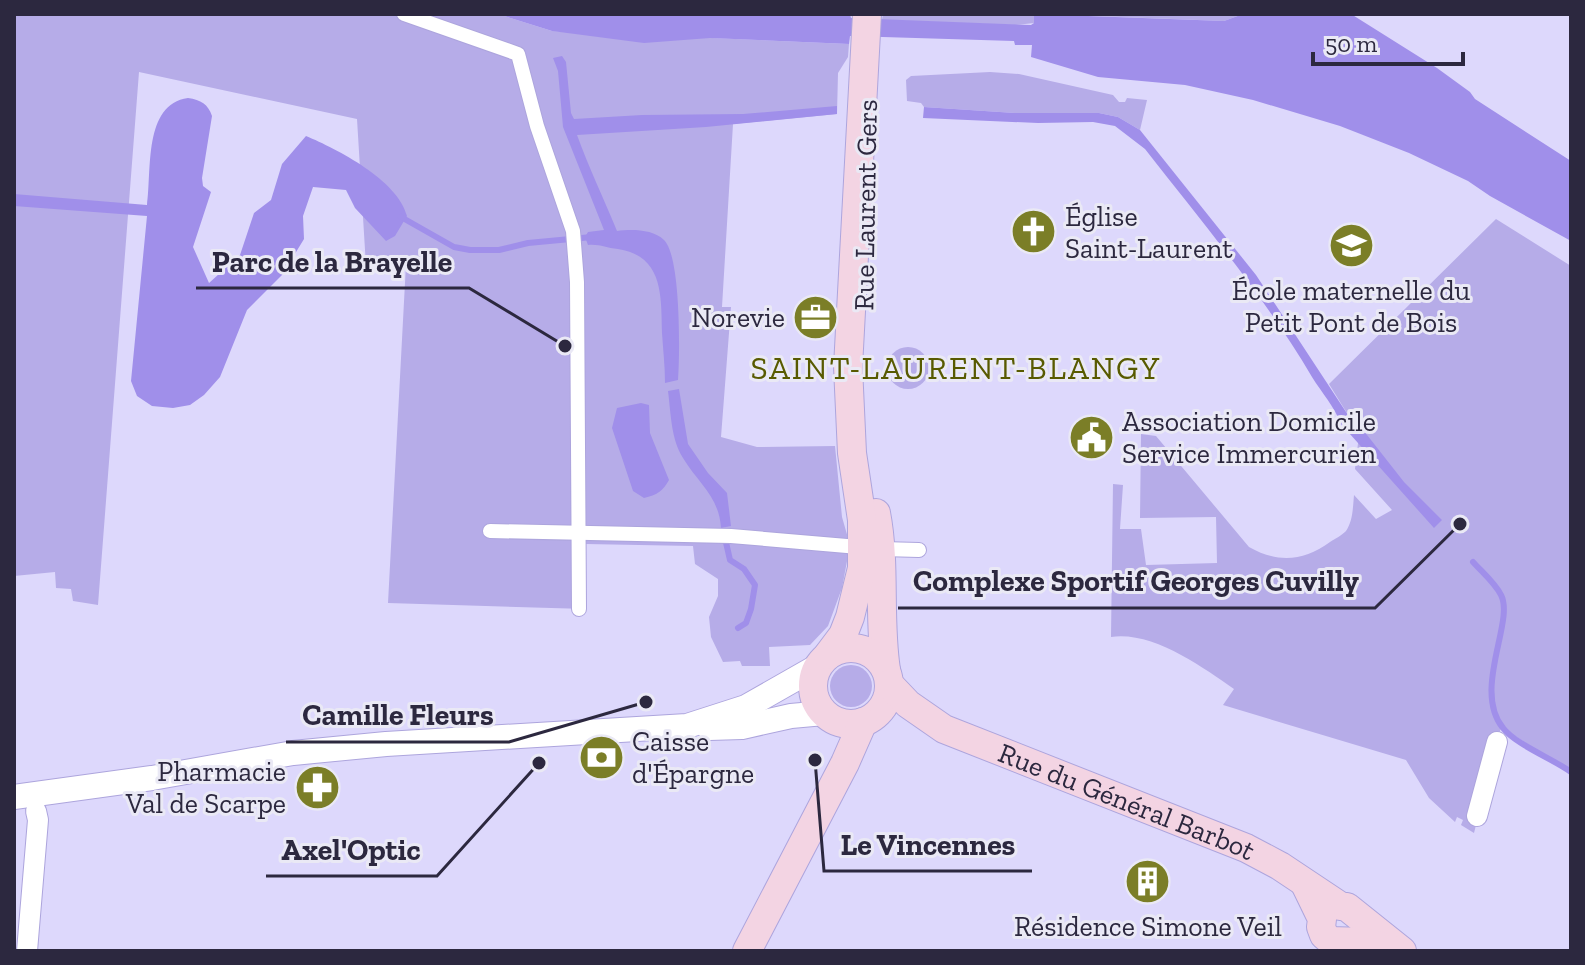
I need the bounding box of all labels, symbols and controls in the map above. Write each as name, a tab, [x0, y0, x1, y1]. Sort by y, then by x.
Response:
scale bar	[1313, 16, 1463, 66]
text: 50 m	[1325, 29, 1378, 58]
street label: Rue Laurent Gers	[847, 99, 884, 311]
place label: Église Saint-Laurent	[1065, 200, 1233, 265]
church icon: Église Saint-Laurent	[1010, 208, 1058, 256]
school or university icon: École maternelle du Petit Pont de Bois	[1327, 221, 1375, 269]
callout: Parc de la Brayelle	[196, 234, 469, 288]
text: Parc de la Brayelle	[212, 244, 452, 280]
place label: École maternelle du Petit Pont de Bois	[1232, 274, 1471, 339]
office icon: Norevie	[792, 293, 840, 341]
place label: Norevie	[691, 301, 785, 334]
district label: SAINT-LAURENT-BLANGY	[751, 349, 1161, 387]
place label: Association Domicile Service Immercurien	[1122, 405, 1376, 470]
public building icon: Association Domicile Service Immercurien	[1067, 413, 1115, 461]
callout: Complexe Sportif Georges Cuvilly	[898, 554, 1375, 608]
text: Complexe Sportif Georges Cuvilly	[913, 563, 1359, 599]
callout: Camille Fleurs	[286, 688, 509, 742]
text: Camille Fleurs	[302, 697, 494, 733]
place label: Caisse d'Épargne	[632, 725, 754, 790]
bank icon: Caisse d'Épargne	[577, 733, 625, 781]
street label: Rue du Général Barbot	[994, 736, 1261, 867]
place label: Pharmacie Val de Scarpe	[125, 755, 286, 820]
pharmacy icon: Pharmacie Val de Scarpe	[293, 763, 341, 811]
callout: Le Vincennes	[824, 817, 1032, 871]
callout: Axel'Optic	[266, 822, 437, 876]
text: Le Vincennes	[841, 827, 1016, 863]
text: Axel'Optic	[281, 832, 421, 868]
building icon: Résidence Simone Veil	[1124, 858, 1172, 906]
place label: Résidence Simone Veil	[1014, 910, 1282, 943]

